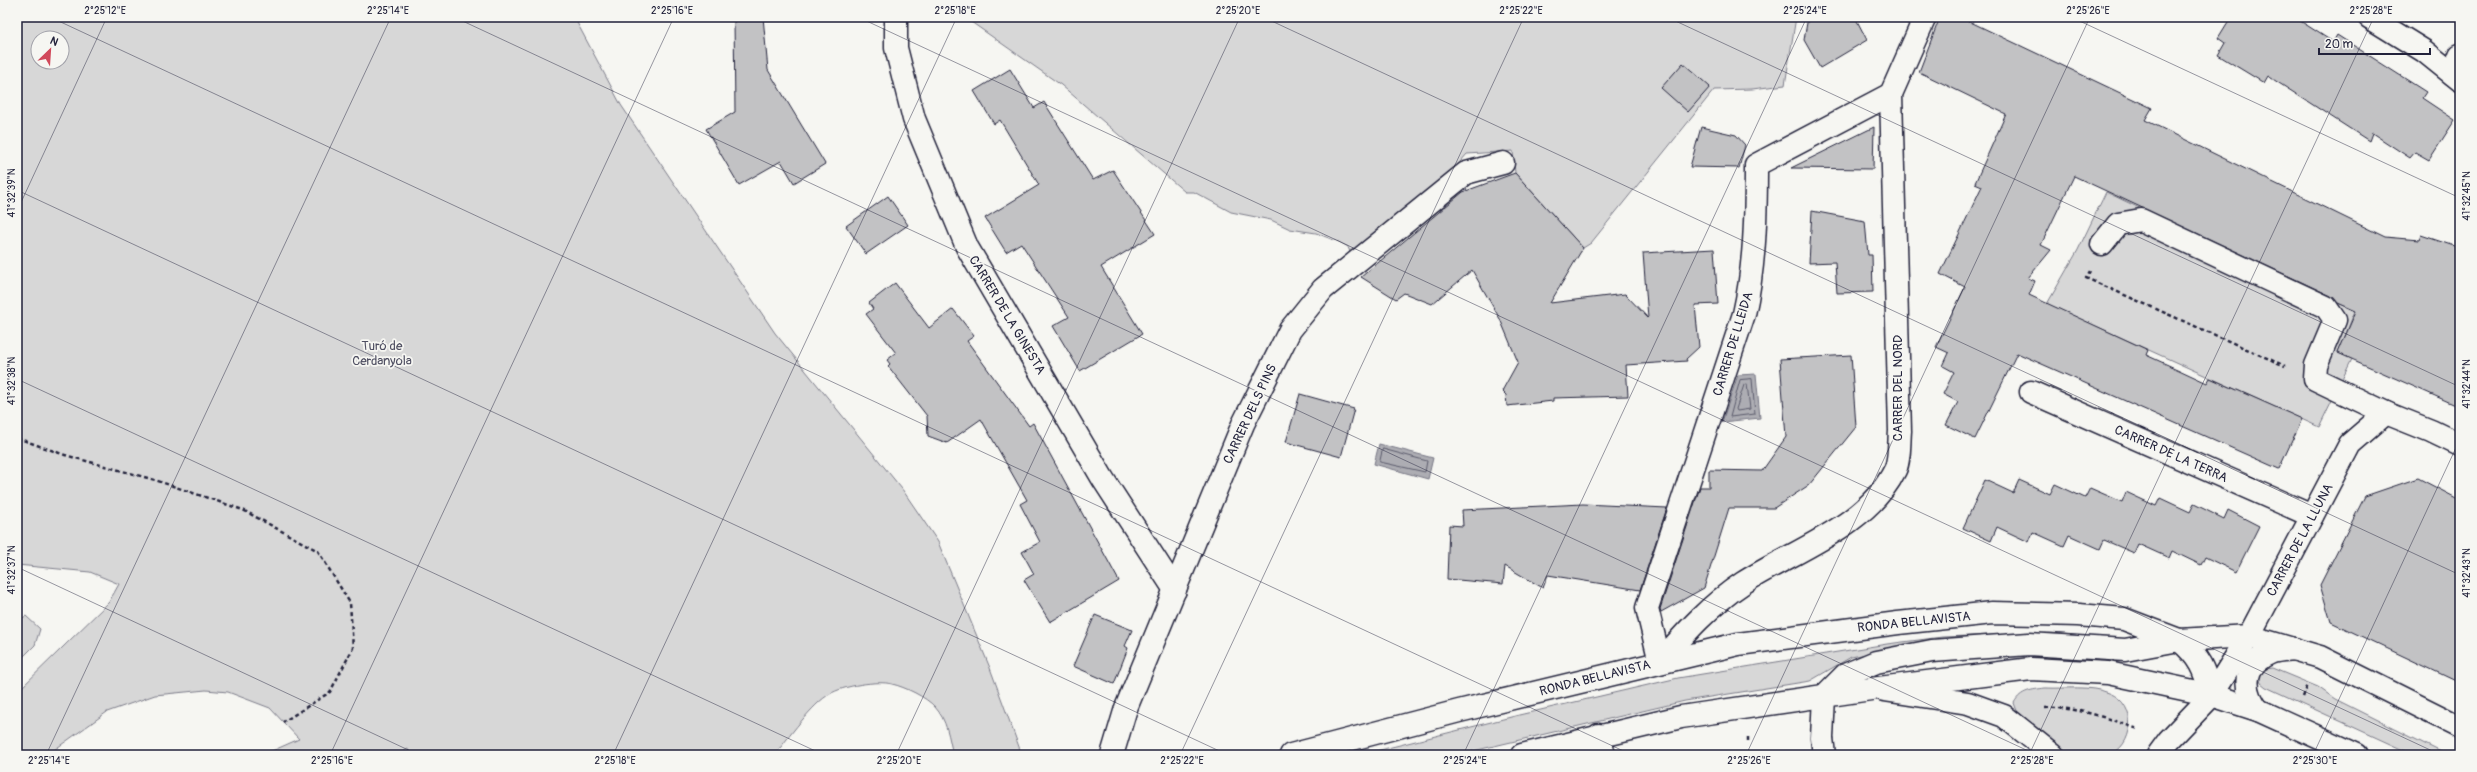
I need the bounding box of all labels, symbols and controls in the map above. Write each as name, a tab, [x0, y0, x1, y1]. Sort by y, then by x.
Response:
text: 2°25'12"E	[84, 5, 126, 17]
text: 2°25'14"E	[367, 5, 409, 17]
text: 2°25'16"E	[651, 5, 693, 17]
text: 2°25'18"E	[934, 5, 976, 17]
text: 2°25'20"E	[1216, 5, 1260, 17]
text: 2°25'22"E	[1499, 5, 1543, 17]
text: 2°25'24"E	[1783, 5, 1827, 17]
text: 2°25'26"E	[2066, 5, 2110, 17]
text: 2°25'28"E	[2350, 5, 2392, 17]
north arrow	[30, 30, 70, 70]
scale bar	[2319, 30, 2430, 56]
text: N	[48, 34, 61, 49]
text: 20 m	[2325, 37, 2354, 52]
text: 41°32'39"N	[6, 168, 18, 217]
text: 41°32'45"N	[2461, 171, 2473, 221]
street label: CARRER DE LA GINESTA	[965, 253, 1049, 378]
street label: CARRER DE LLEIDA	[1710, 289, 1757, 398]
street label: CARRER DEL NORD	[1890, 335, 1906, 441]
park label: Turó de Cerdanyola	[352, 338, 412, 369]
text: 41°32'38"N	[6, 356, 18, 405]
text: 41°32'44"N	[2461, 359, 2473, 409]
street label: CARRER DELS PINS	[1220, 361, 1280, 467]
street label: CARRER DE LA TERRA	[2112, 422, 2231, 486]
street label: CARRER DE LA LLUNA	[2263, 480, 2337, 599]
text: 41°32'37"N	[6, 545, 18, 594]
text: 41°32'43"N	[2461, 548, 2473, 598]
street label: RONDA BELLAVISTA	[1857, 608, 1972, 636]
street label: RONDA BELLAVISTA	[1538, 656, 1653, 700]
text: 2°25'14"E	[28, 755, 70, 767]
text: 2°25'16"E	[311, 755, 353, 767]
text: 2°25'18"E	[594, 755, 636, 767]
text: 2°25'20"E	[877, 755, 921, 767]
text: 2°25'22"E	[1160, 755, 1204, 767]
text: 2°25'24"E	[1443, 755, 1487, 767]
text: 2°25'26"E	[1727, 755, 1771, 767]
text: 2°25'28"E	[2011, 755, 2053, 767]
text: 2°25'30"E	[2293, 755, 2337, 767]

